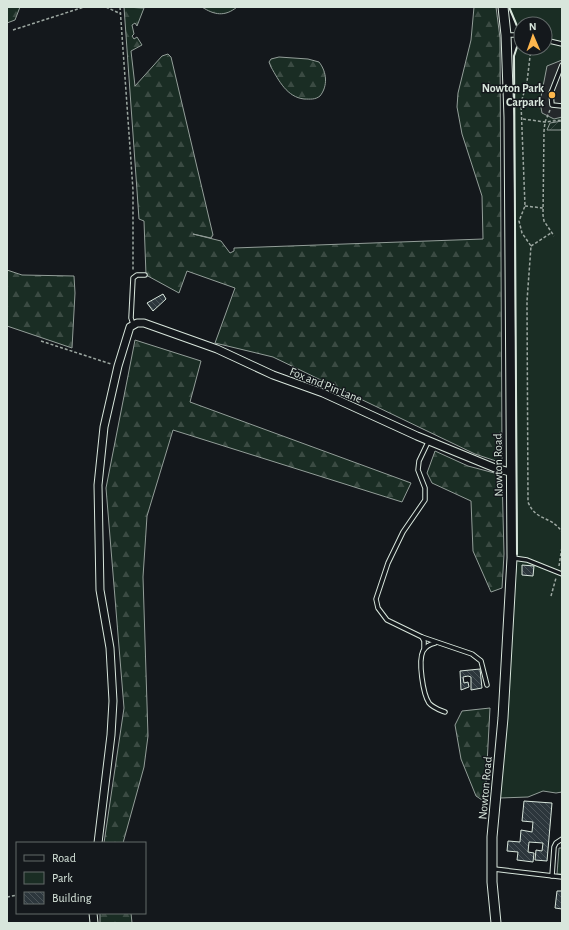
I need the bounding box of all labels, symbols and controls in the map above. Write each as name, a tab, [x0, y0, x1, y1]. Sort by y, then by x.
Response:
north arrow	[513, 16, 553, 56]
text: N	[529, 21, 537, 32]
place label: Nowton Park Carpark	[482, 82, 544, 108]
marker: Nowton Park Carpark	[547, 90, 557, 100]
street label: Fox and Pin Lane	[288, 365, 364, 405]
street label: Nowton Road	[491, 433, 505, 497]
street label: Nowton Road	[476, 756, 494, 820]
legend	[16, 842, 146, 914]
text: Road	[52, 852, 76, 864]
text: Park	[52, 872, 73, 884]
text: Building	[52, 892, 92, 904]

